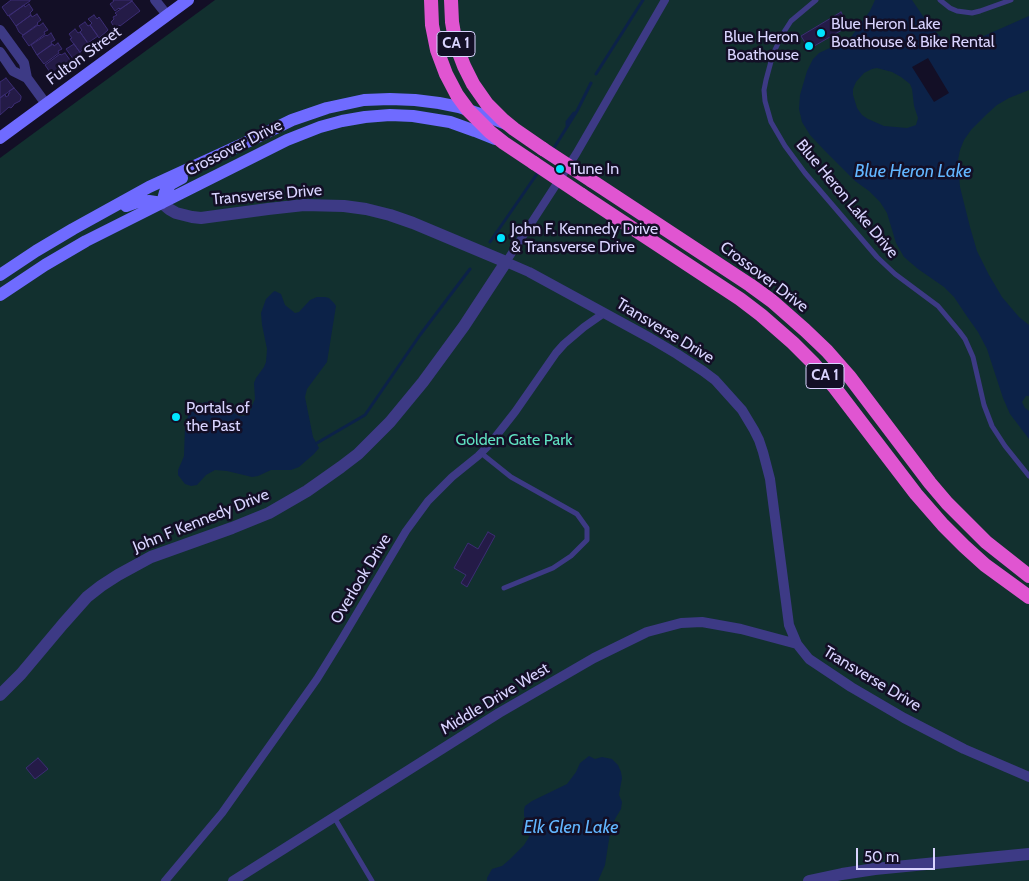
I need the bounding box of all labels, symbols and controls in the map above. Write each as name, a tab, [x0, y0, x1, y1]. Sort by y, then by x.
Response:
place label: Blue Heron Lake Boathouse & Bike Rental	[831, 14, 995, 52]
street label: Fulton Street	[43, 22, 125, 90]
place label: Blue Heron Boathouse	[724, 27, 799, 65]
marker: Blue Heron Lake Boathouse & Bike Rental	[815, 27, 827, 39]
road number: CA 1	[437, 32, 475, 56]
marker: Blue Heron Boathouse	[803, 40, 815, 52]
street label: Crossover Drive	[183, 115, 285, 181]
street label: Blue Heron Lake Drive	[792, 136, 902, 262]
place label: Tune In	[570, 159, 619, 179]
water label: Blue Heron Lake	[855, 161, 971, 183]
marker: Tune In	[554, 163, 566, 175]
street label: Transverse Drive	[211, 181, 323, 209]
place label: John F. Kennedy Drive & Transverse Drive	[511, 219, 658, 257]
marker: John F. Kennedy Drive & Transverse Drive	[495, 232, 507, 244]
street label: Crossover Drive	[716, 238, 812, 316]
street label: Transverse Drive	[613, 294, 717, 368]
road number: CA 1	[806, 364, 844, 388]
place label: Portals of the Past	[186, 398, 250, 436]
marker: Portals of the Past	[170, 411, 182, 423]
park label: Golden Gate Park	[455, 430, 573, 450]
street label: John F Kennedy Drive	[130, 485, 272, 557]
street label: Overlook Drive	[327, 531, 395, 627]
street label: Transverse Drive	[820, 642, 924, 716]
street label: Middle Drive West	[437, 659, 553, 739]
water label: Elk Glen Lake	[524, 817, 618, 839]
scale bar	[859, 838, 938, 870]
text: 50 m	[864, 848, 899, 866]

